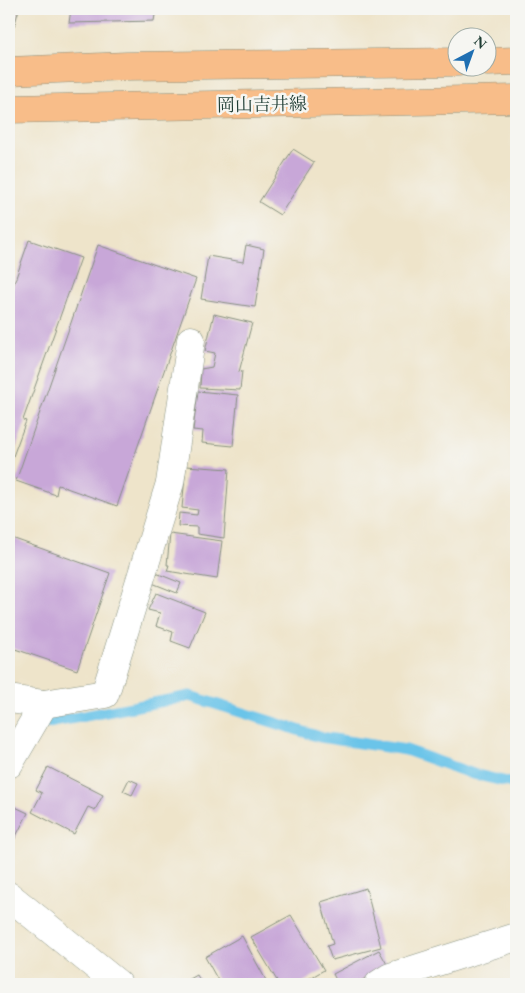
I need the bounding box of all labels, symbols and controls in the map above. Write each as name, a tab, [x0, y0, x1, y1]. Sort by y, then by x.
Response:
north arrow	[448, 28, 498, 78]
text: N	[470, 32, 491, 53]
street label: 岡山吉井線	[217, 92, 307, 116]

